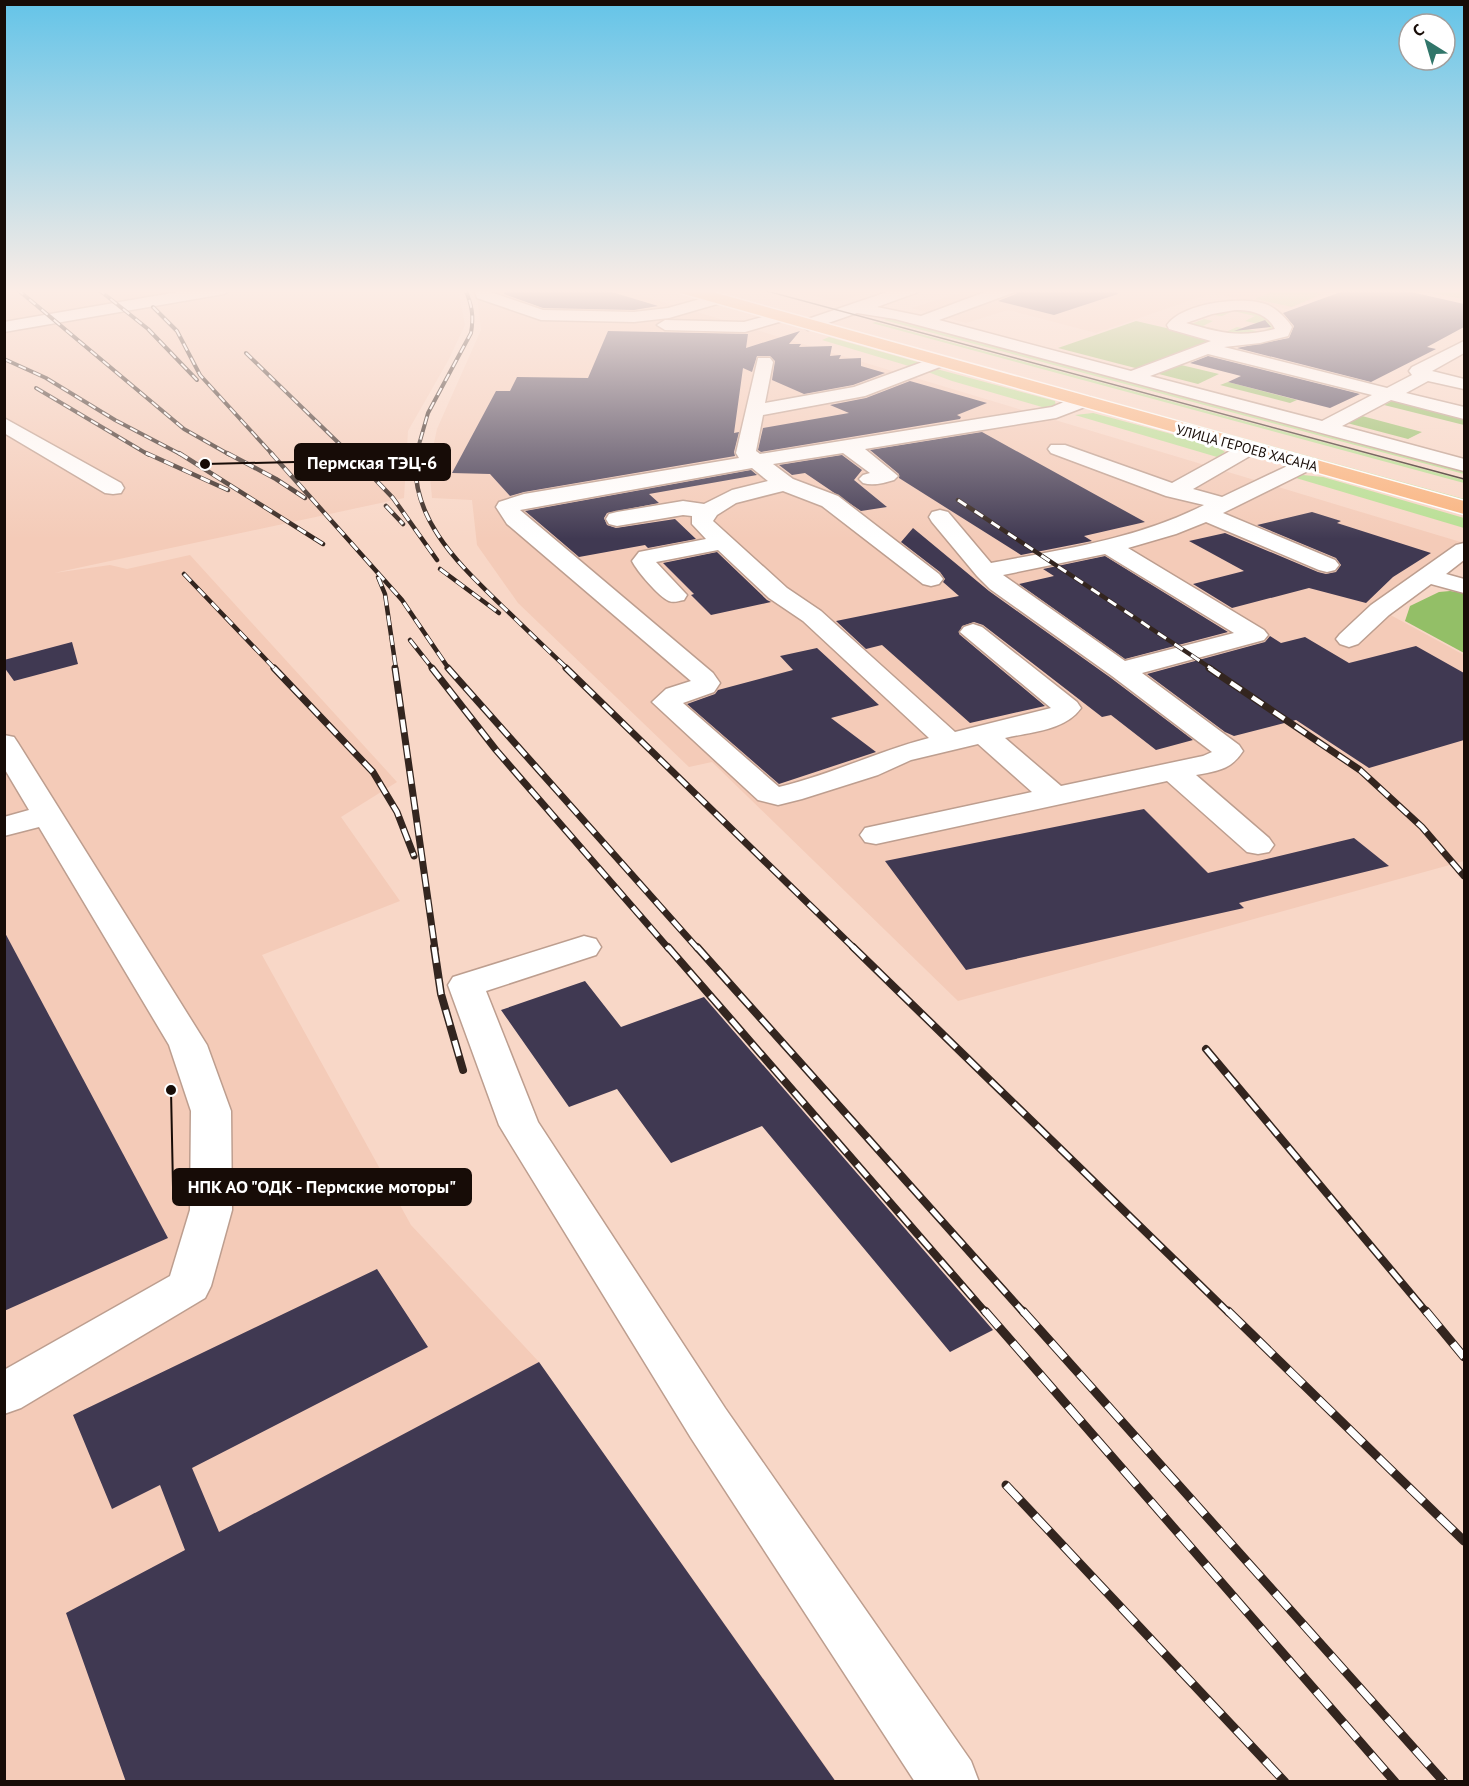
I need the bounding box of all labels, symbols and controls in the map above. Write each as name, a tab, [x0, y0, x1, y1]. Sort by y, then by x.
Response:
north arrow	[1397, 12, 1457, 72]
text: С	[1408, 19, 1428, 41]
street label: УЛИЦА ГЕРОЕВ ХАСАНА	[1174, 420, 1321, 476]
callout: Пермская ТЭЦ-6	[295, 444, 450, 480]
text: Пермская ТЭЦ-6	[307, 451, 437, 474]
callout: НПК АО "ОДК - Пермские моторы"	[173, 1169, 471, 1205]
text: НПК АО "ОДК - Пермские моторы"	[188, 1175, 456, 1198]

